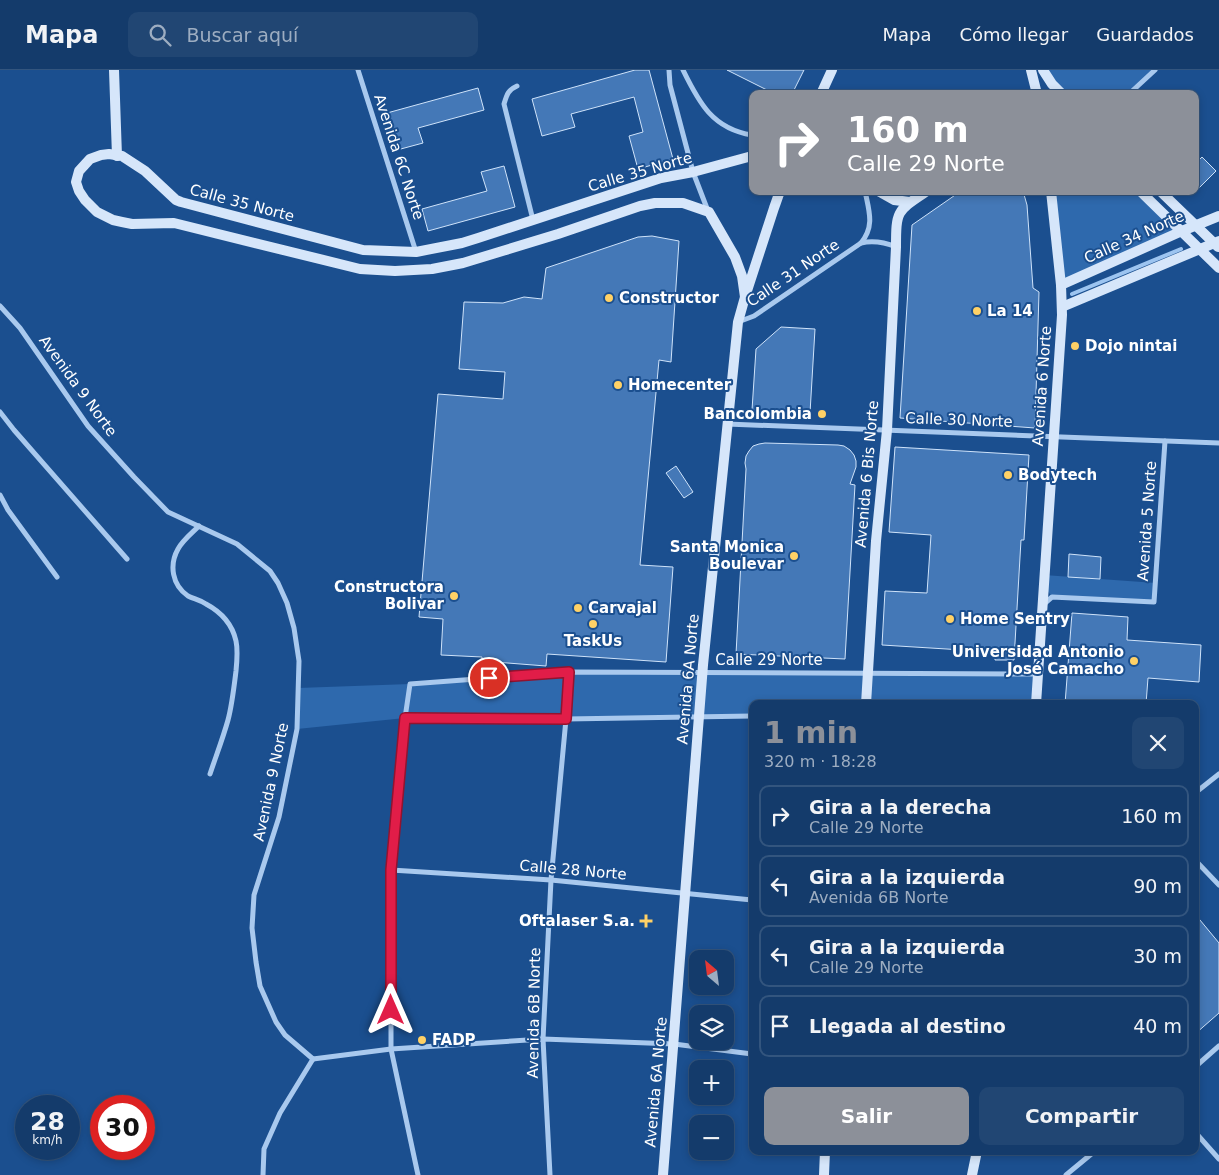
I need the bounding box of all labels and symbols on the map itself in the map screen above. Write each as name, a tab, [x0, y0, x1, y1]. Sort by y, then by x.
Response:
street label: Avenida 6C Norte	[370, 92, 428, 222]
street label: Calle 35 Norte	[586, 149, 694, 195]
street label: Calle 35 Norte	[188, 180, 296, 226]
street label: Calle 34 Norte	[1081, 207, 1187, 267]
street label: Calle 31 Norte	[743, 235, 843, 311]
place label: Constructor	[619, 289, 720, 307]
marker: Constructor	[603, 292, 615, 304]
place label: La 14	[987, 302, 1033, 320]
marker: La 14	[971, 305, 983, 317]
street label: Avenida 6 Norte	[1029, 325, 1055, 447]
street label: Avenida 9 Norte	[35, 332, 121, 440]
place label: Dojo nintai	[1085, 337, 1177, 355]
marker: Dojo nintai	[1069, 340, 1081, 352]
place label: Homecenter	[628, 376, 732, 394]
marker: Homecenter	[612, 379, 624, 391]
street label: Avenida 6 Bis Norte	[852, 400, 882, 548]
place label: Bancolombia	[703, 405, 812, 423]
marker: Bancolombia	[816, 408, 828, 420]
street label: Calle 30 Norte	[905, 409, 1013, 431]
street label: Avenida 5 Norte	[1134, 460, 1160, 582]
place label: Bodytech	[1018, 466, 1097, 484]
marker: Bodytech	[1002, 469, 1014, 481]
place label: Santa Monica Boulevar	[670, 538, 785, 573]
marker: Santa Monica Boulevar	[788, 550, 800, 562]
place label: Constructora Bolivar	[334, 578, 445, 613]
marker: Constructora Bolivar	[448, 590, 460, 602]
place label: Carvajal	[588, 599, 657, 617]
marker: Carvajal	[572, 602, 584, 614]
place label: Home Sentry	[960, 610, 1070, 628]
street label: Avenida 6A Norte	[673, 613, 703, 745]
marker: Home Sentry	[944, 613, 956, 625]
marker: TaskUs	[587, 618, 599, 630]
place label: TaskUs	[564, 632, 622, 650]
place label: Universidad Antonio José Camacho	[952, 643, 1124, 678]
street label: Calle 29 Norte	[715, 651, 823, 669]
marker: Universidad Antonio José Camacho	[1128, 655, 1140, 667]
pin	[468, 657, 510, 699]
street label: Avenida 9 Norte	[250, 721, 292, 843]
street label: Calle 28 Norte	[519, 856, 627, 884]
place label: Oftalaser S.a.	[519, 912, 635, 930]
marker: Oftalaser S.a.	[639, 914, 653, 928]
street label: Avenida 6B Norte	[524, 947, 544, 1079]
north arrow	[689, 950, 734, 995]
position arrow	[364, 983, 416, 1035]
street label: Avenida 6A Norte	[641, 1016, 671, 1148]
place label: FADP	[432, 1031, 476, 1049]
marker: FADP	[416, 1034, 428, 1046]
speed limit sign: 30	[90, 1095, 155, 1160]

